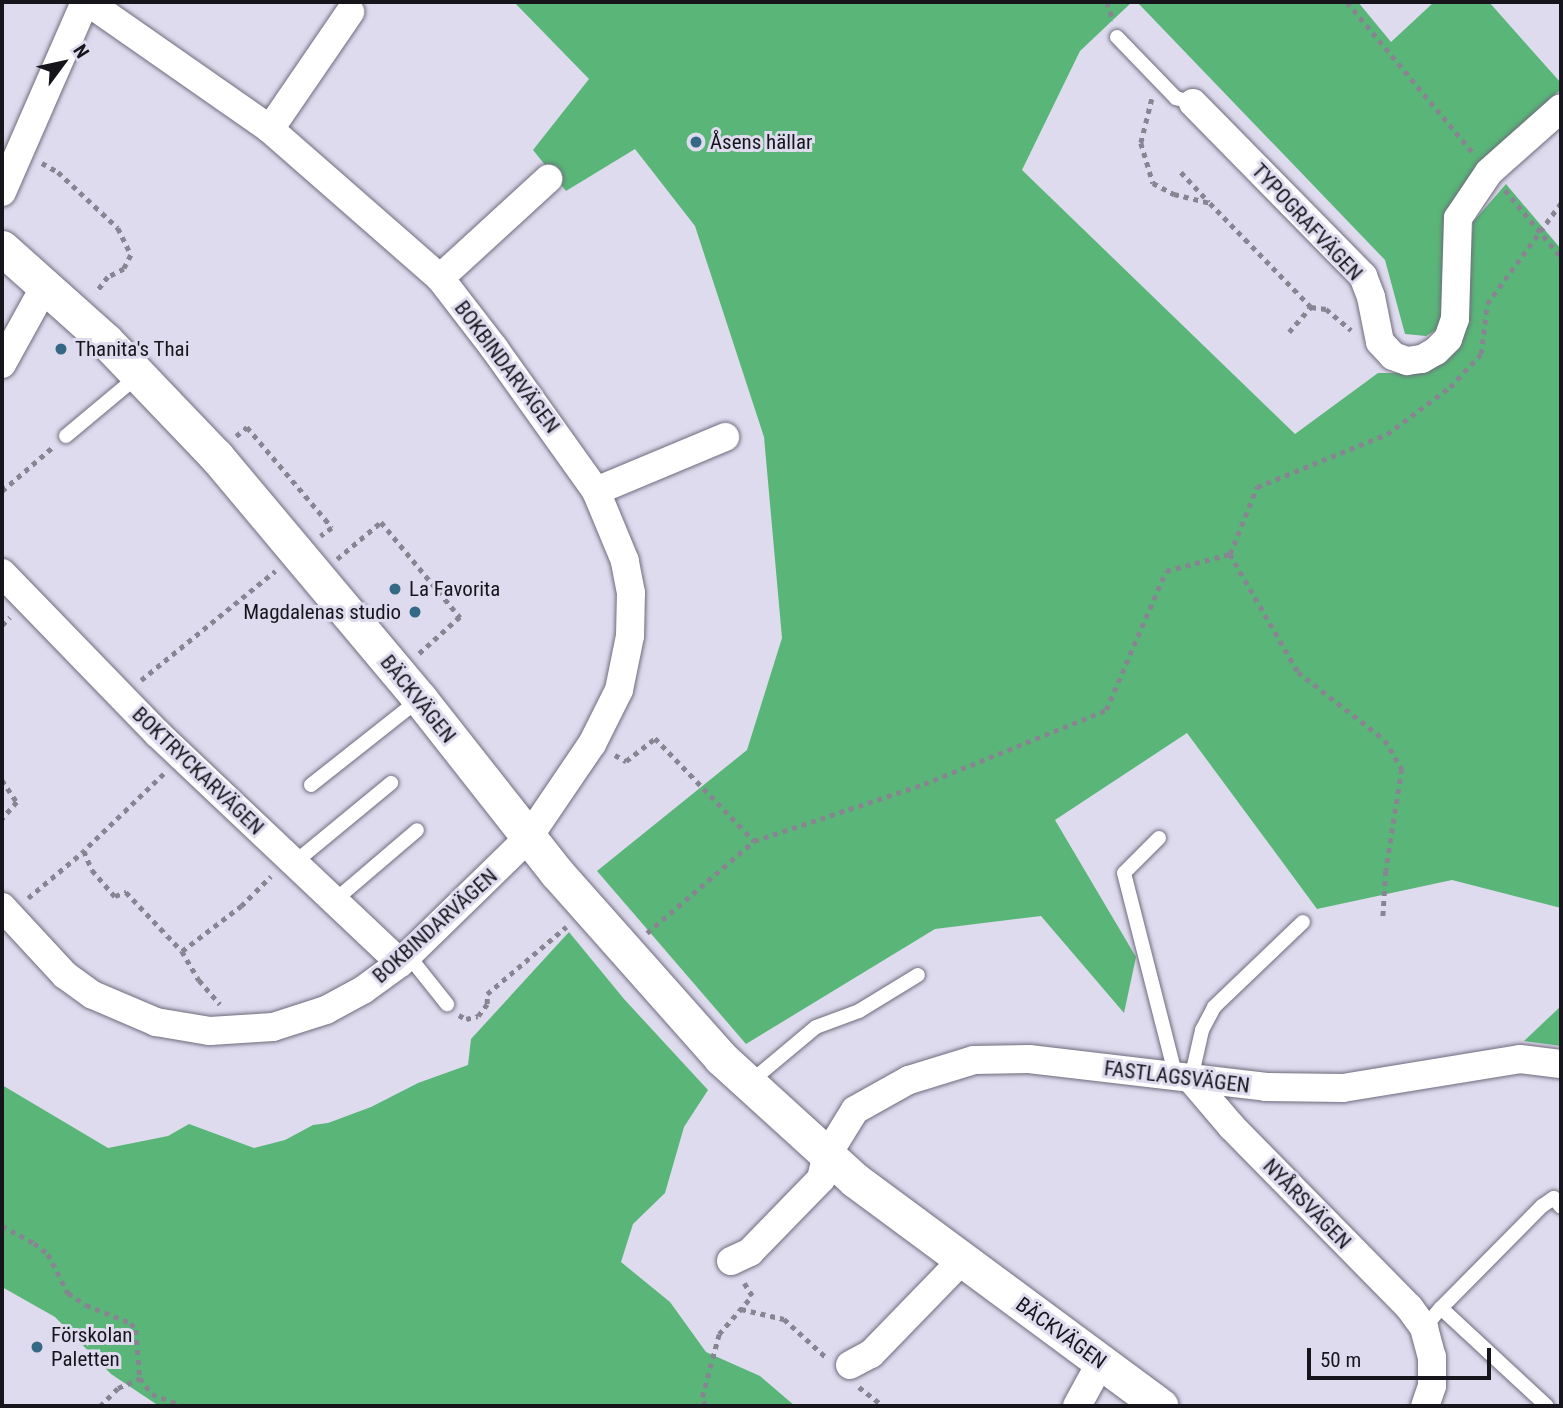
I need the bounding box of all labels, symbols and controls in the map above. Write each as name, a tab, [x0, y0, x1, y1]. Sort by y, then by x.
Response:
north arrow	[28, 28, 98, 98]
text: N	[68, 40, 94, 62]
place label: Åsens hällar	[710, 129, 812, 155]
marker: Åsens hällar	[688, 134, 704, 150]
street label: TYPOGRAFVÄGEN	[1246, 158, 1368, 286]
street label: BOKBINDARVÄGEN	[449, 296, 565, 438]
place label: Thanita's Thai	[75, 336, 190, 362]
marker: Thanita's Thai	[53, 341, 69, 357]
place label: La Favorita	[409, 576, 500, 602]
marker: La Favorita	[387, 581, 403, 597]
place label: Magdalenas studio	[243, 599, 401, 625]
marker: Magdalenas studio	[407, 604, 423, 620]
street label: BÄCKVÄGEN	[375, 650, 461, 748]
street label: BOKTRYCKARVÄGEN	[127, 702, 269, 840]
street label: BOKBINDARVÄGEN	[368, 863, 502, 989]
street label: FASTLAGSVÄGEN	[1103, 1056, 1251, 1098]
street label: NYÅRSVÄGEN	[1258, 1154, 1356, 1254]
street label: BÄCKVÄGEN	[1011, 1292, 1111, 1374]
place label: Förskolan Paletten	[51, 1322, 132, 1372]
scale bar	[1311, 1334, 1495, 1378]
marker: Förskolan Paletten	[29, 1339, 45, 1355]
text: 50 m	[1320, 1348, 1361, 1372]

